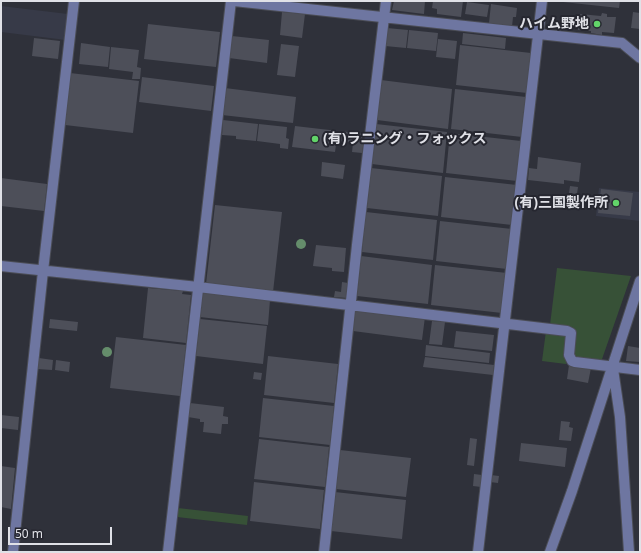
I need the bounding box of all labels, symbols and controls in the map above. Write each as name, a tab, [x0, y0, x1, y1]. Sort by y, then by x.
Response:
place label: ハイム野地	[519, 16, 589, 32]
marker: ハイム野地	[592, 19, 602, 29]
place label: (有)ラニング・フォックス	[323, 131, 486, 147]
marker: (有)ラニング・フォックス	[310, 134, 320, 144]
place label: (有)三国製作所	[515, 195, 608, 211]
marker: (有)三国製作所	[611, 198, 621, 208]
scale bar	[10, 519, 114, 545]
text: 50 m	[15, 525, 43, 542]

